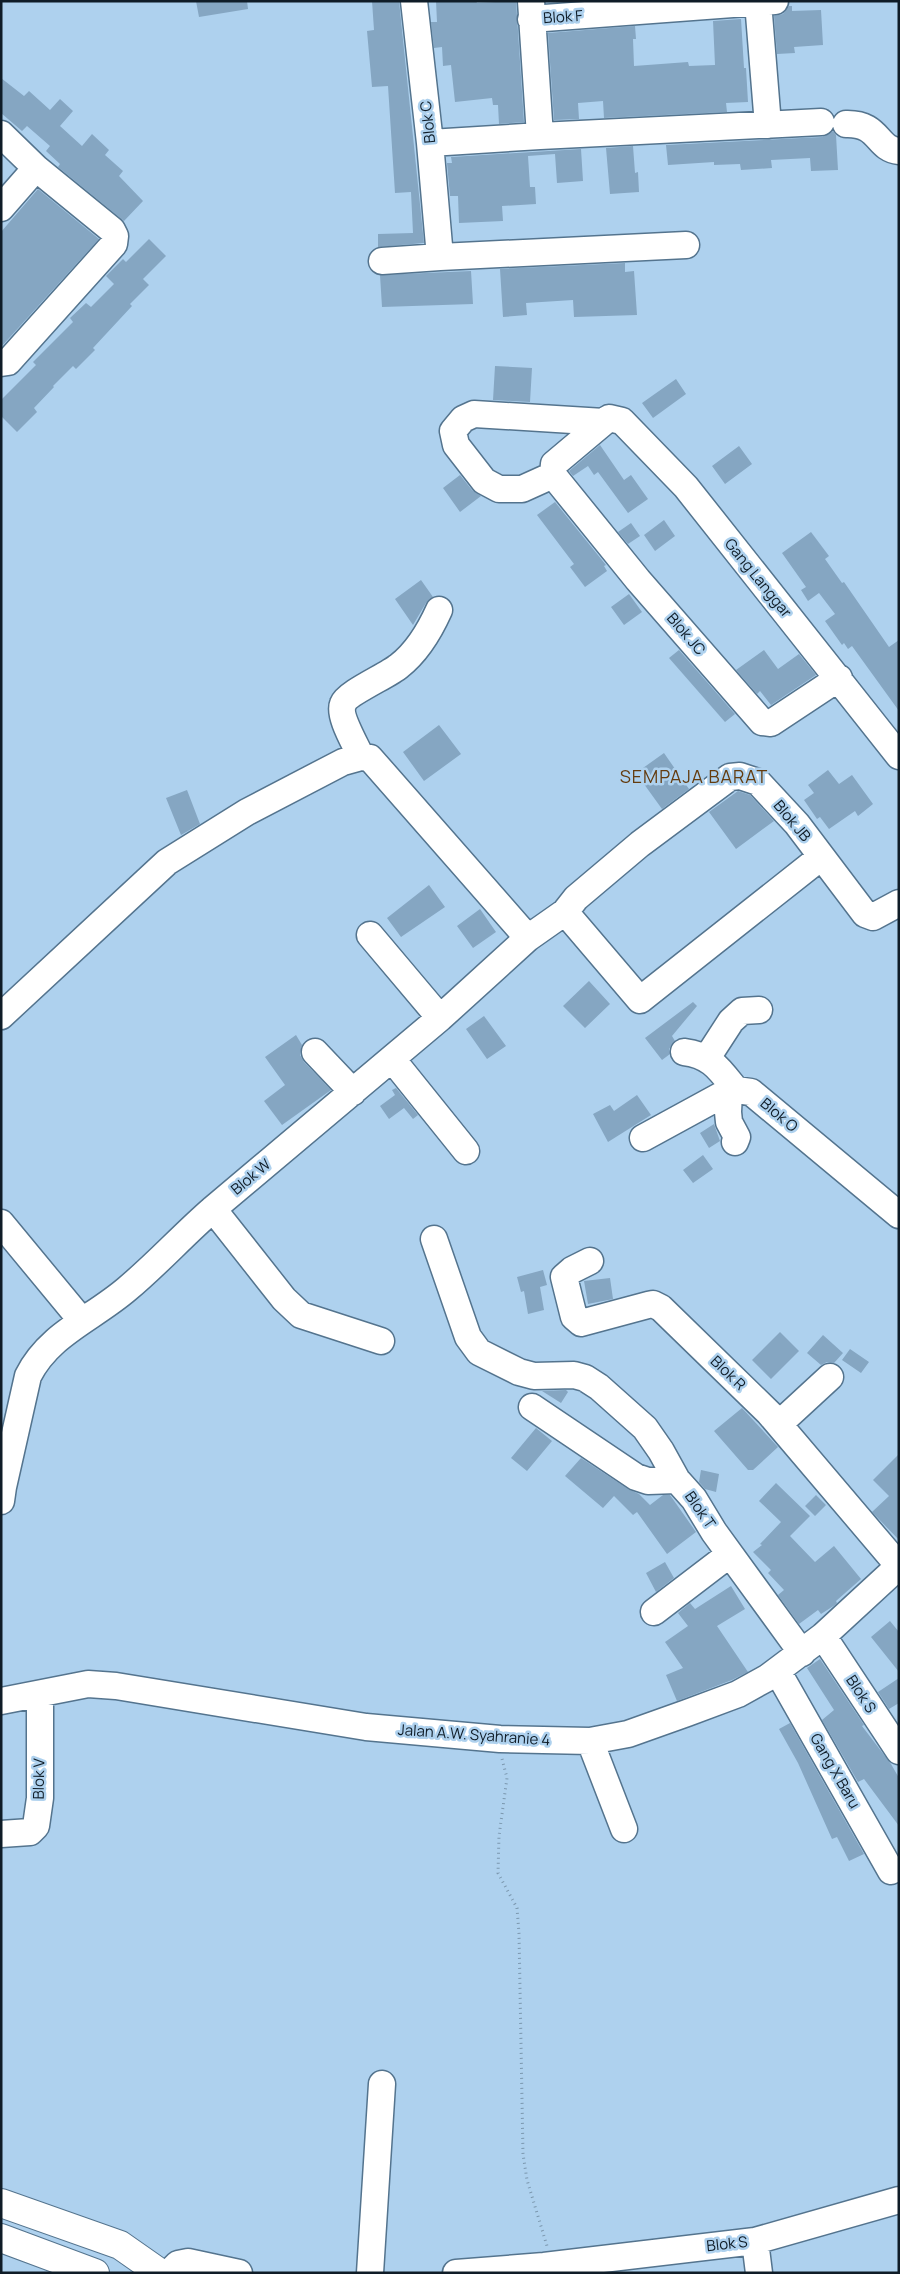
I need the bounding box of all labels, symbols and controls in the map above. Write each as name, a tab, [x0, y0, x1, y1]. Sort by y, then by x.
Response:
street label: Blok F	[542, 5, 584, 28]
street label: Blok C	[415, 99, 440, 144]
street label: Gang Langgar	[720, 534, 797, 622]
street label: Blok JC	[662, 608, 711, 660]
district label: SEMPAJA BARAT	[620, 764, 768, 788]
street label: Blok JB	[769, 795, 816, 846]
street label: Blok O	[756, 1093, 803, 1137]
street label: Blok W	[226, 1154, 275, 1199]
street label: Blok R	[706, 1351, 751, 1395]
street label: Blok T	[680, 1487, 721, 1533]
street label: Blok S	[841, 1671, 881, 1717]
street label: Jalan A.W. Syahranie 4	[397, 1719, 551, 1750]
street label: Gang X Baru	[805, 1729, 865, 1812]
street label: Blok V	[28, 1758, 49, 1800]
street label: Blok S	[705, 2231, 749, 2256]

